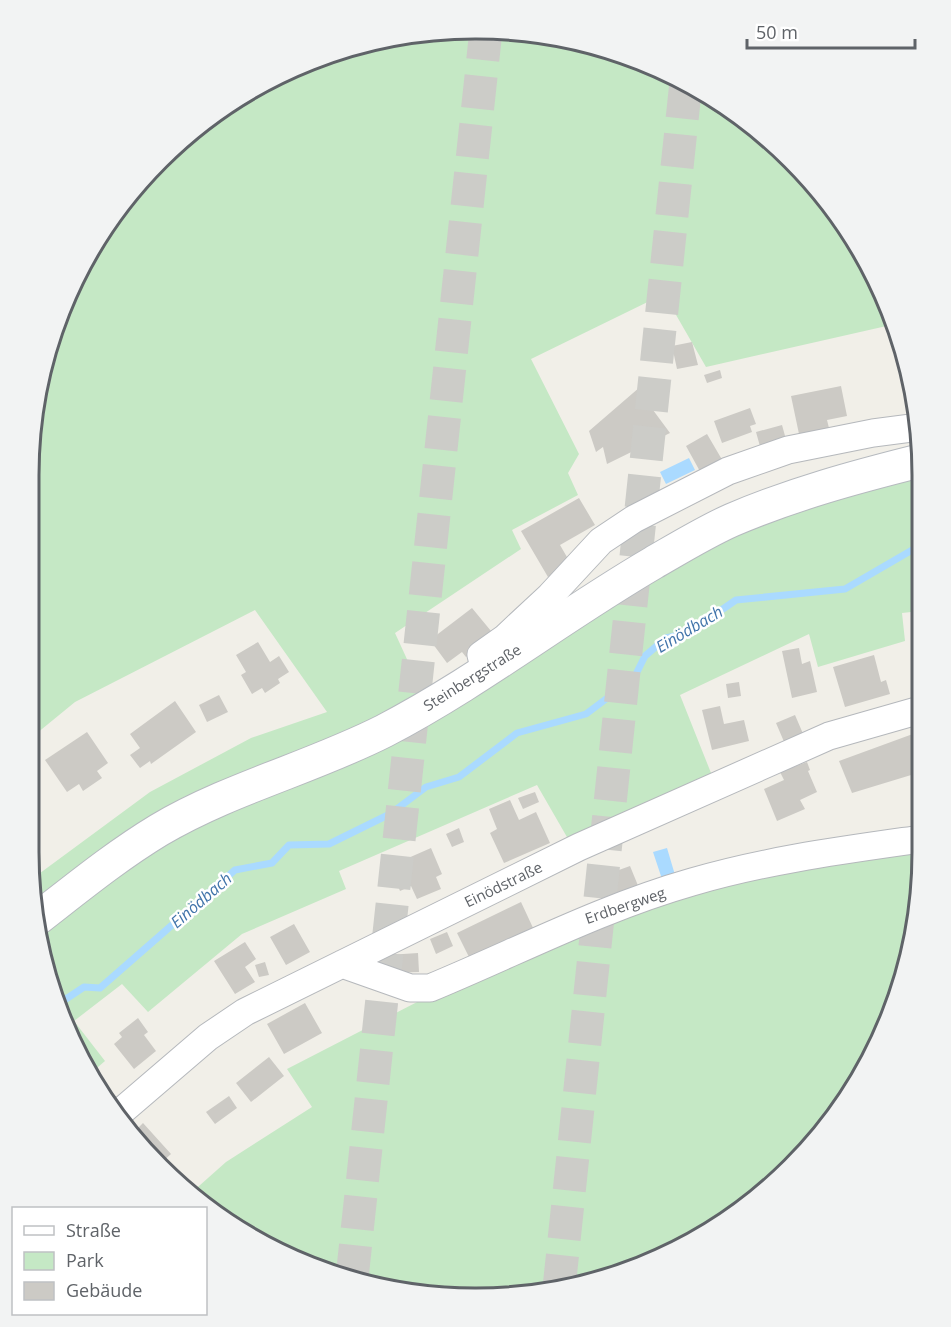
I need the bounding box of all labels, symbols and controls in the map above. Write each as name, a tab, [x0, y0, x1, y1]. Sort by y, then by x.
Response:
scale bar	[747, 12, 915, 50]
text: 50 m	[756, 20, 798, 44]
water label: Einödbach	[651, 600, 727, 658]
street label: Steinbergstraße	[419, 639, 525, 715]
street label: Einödstraße	[461, 857, 545, 911]
water label: Einödbach	[166, 867, 236, 933]
street label: Erdbergweg	[582, 882, 668, 928]
legend	[12, 1207, 207, 1315]
text: Straße	[66, 1218, 121, 1242]
text: Park	[66, 1248, 104, 1272]
text: Gebäude	[66, 1278, 142, 1302]

